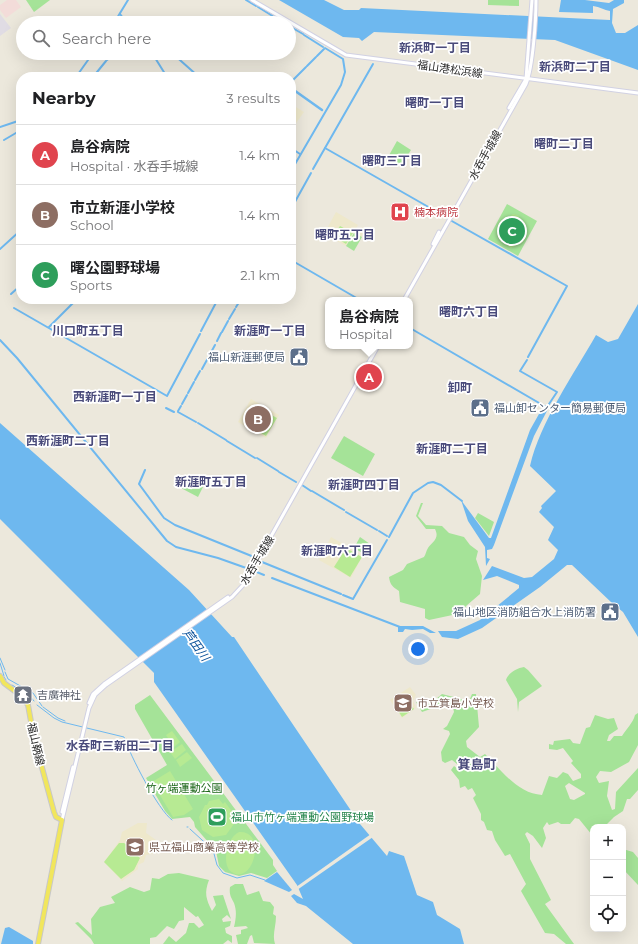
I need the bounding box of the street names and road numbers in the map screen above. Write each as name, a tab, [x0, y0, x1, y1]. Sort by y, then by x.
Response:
street label: 福山港松浜線	[416, 57, 484, 81]
street label: 水呑手城線	[466, 128, 504, 182]
street label: 水呑手城線	[237, 533, 277, 587]
street label: 福山鞆線	[24, 721, 48, 767]

